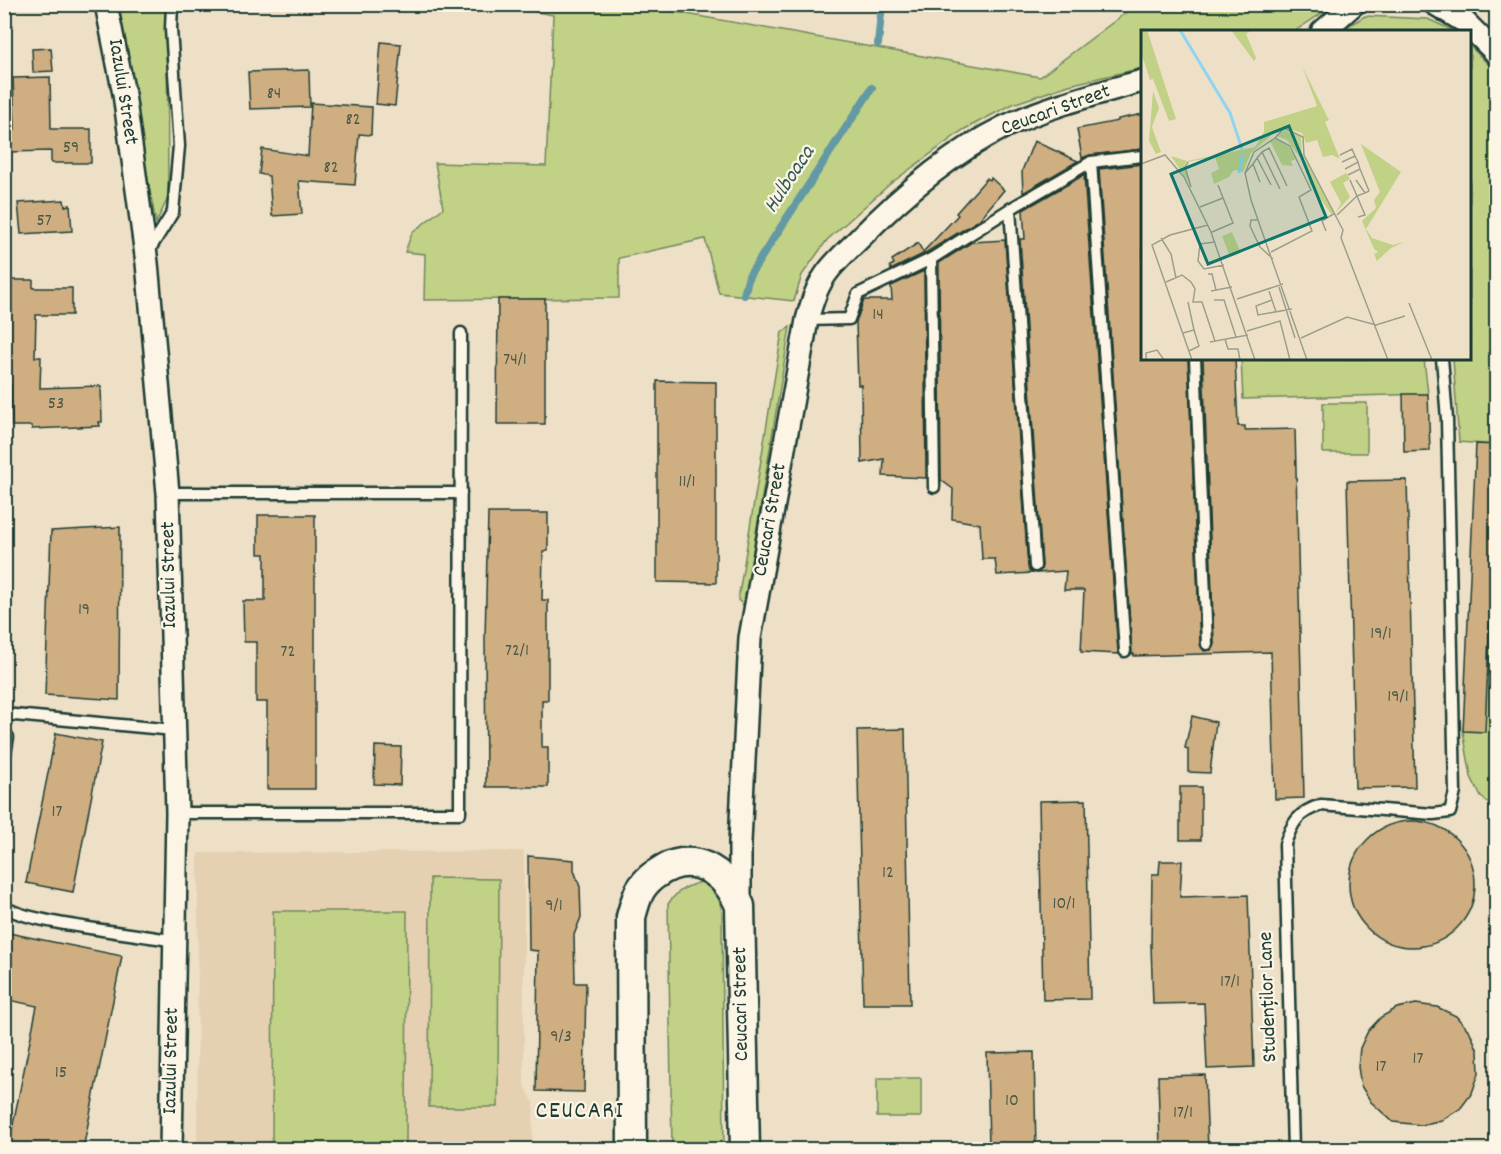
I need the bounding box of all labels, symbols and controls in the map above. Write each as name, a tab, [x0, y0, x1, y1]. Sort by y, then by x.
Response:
inset map	[1141, 30, 1471, 360]
street label: Iazului Street	[99, 37, 145, 147]
street label: Ceucari Street	[997, 77, 1115, 145]
house number: 84	[267, 82, 281, 107]
house number: 82	[345, 108, 361, 133]
house number: 59	[63, 136, 79, 161]
water label: Hulboaca	[757, 139, 824, 220]
house number: 82	[323, 156, 339, 181]
house number: 57	[36, 209, 52, 234]
house number: 14	[872, 303, 884, 328]
house number: 74/1	[503, 348, 527, 373]
house number: 53	[48, 392, 64, 417]
street label: Ceucari Street	[746, 461, 796, 579]
house number: 11/1	[679, 470, 695, 495]
street label: Iazului Street	[154, 521, 186, 629]
house number: 19	[78, 598, 90, 623]
house number: 19/1	[1370, 622, 1392, 647]
house number: 72/1	[505, 639, 529, 664]
house number: 72	[281, 640, 295, 665]
house number: 19/1	[1387, 685, 1409, 710]
house number: 17	[52, 800, 63, 825]
house number: 12	[882, 861, 894, 886]
house number: 10/1	[1053, 892, 1075, 917]
house number: 9/1	[545, 894, 563, 919]
street label: Studenților Lane	[1252, 931, 1286, 1063]
street label: Ceucari Street	[726, 946, 758, 1061]
house number: 17/1	[1220, 970, 1240, 995]
street label: Iazului Street	[156, 1007, 188, 1115]
house number: 9/3	[550, 1025, 572, 1050]
house number: 17	[1413, 1047, 1424, 1072]
house number: 17	[1376, 1055, 1387, 1080]
house number: 15	[55, 1061, 67, 1086]
house number: 10	[1005, 1089, 1019, 1114]
district label: CEUCARI	[536, 1095, 624, 1129]
house number: 17/1	[1173, 1101, 1193, 1126]

